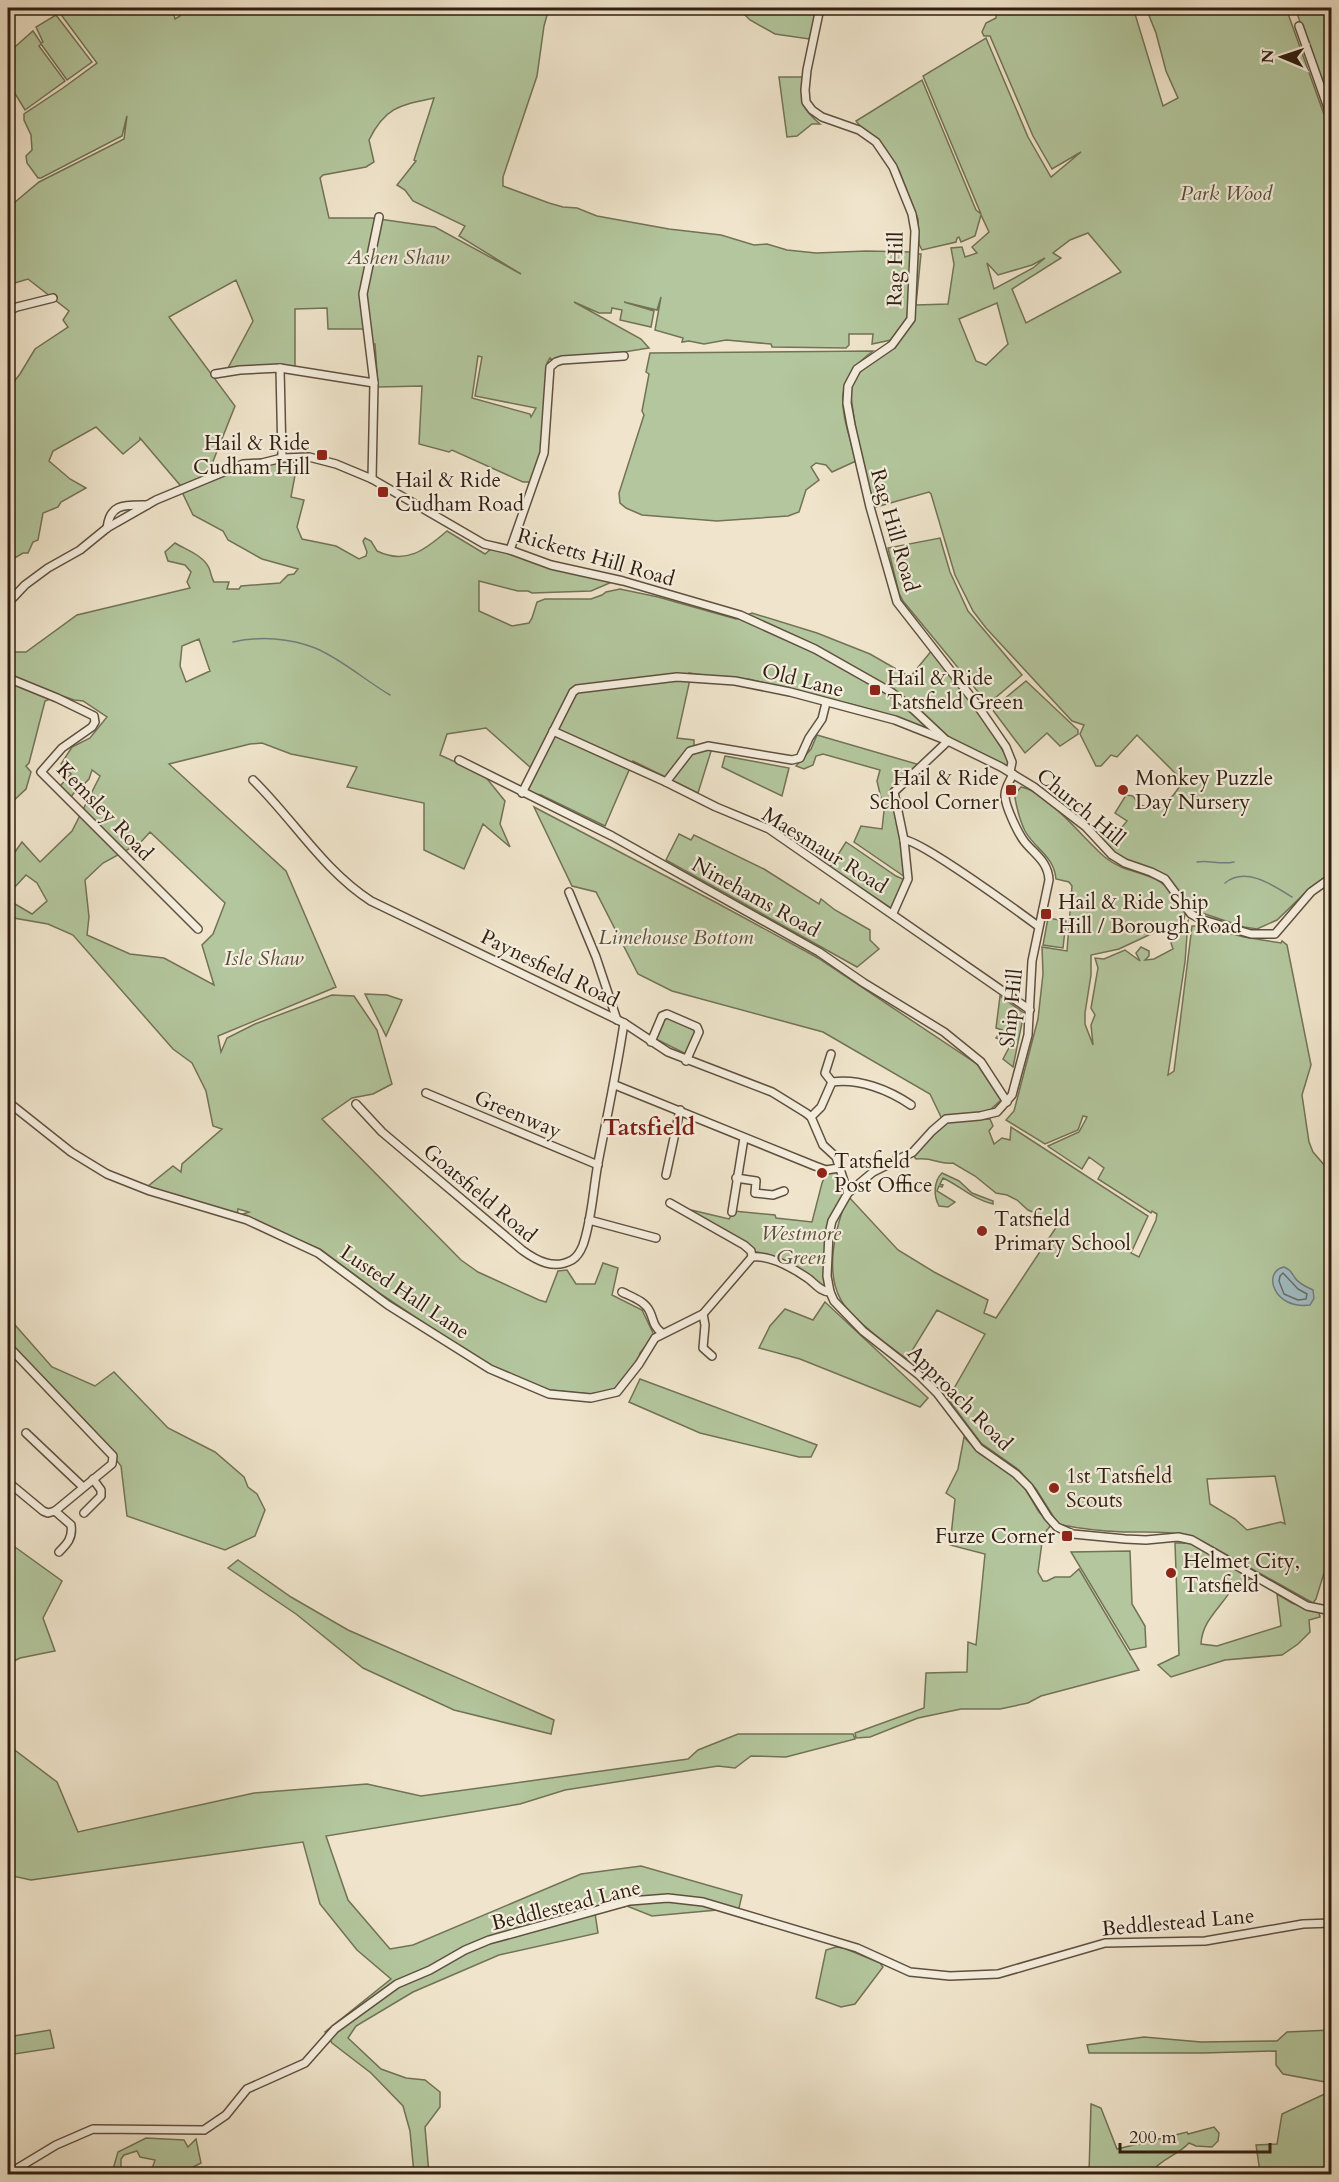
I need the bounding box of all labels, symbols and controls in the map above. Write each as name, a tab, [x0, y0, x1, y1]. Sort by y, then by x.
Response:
north arrow	[1252, 27, 1312, 87]
text: N	[1257, 49, 1279, 64]
park label: Park Wood	[1180, 179, 1273, 208]
street label: Rag Hill	[880, 231, 911, 307]
park label: Ashen Shaw	[346, 243, 450, 272]
place label: Hail & Ride Cudham Hill	[193, 429, 310, 482]
marker: Hail & Ride Cudham Hill	[315, 448, 329, 462]
street label: Rag Hill Road	[863, 465, 926, 595]
place label: Hail & Ride Cudham Road	[395, 466, 524, 519]
marker: Hail & Ride Cudham Road	[376, 485, 390, 499]
street label: Ricketts Hill Road	[514, 521, 678, 594]
street label: Old Lane	[759, 656, 847, 705]
place label: Hail & Ride Tatsfield Green	[887, 664, 1024, 717]
marker: Hail & Ride Tatsfield Green	[868, 683, 882, 697]
street label: Kemsley Road	[50, 755, 159, 867]
street label: Church Hill	[1030, 762, 1131, 853]
place label: Hail & Ride School Corner	[869, 764, 999, 817]
place label: Monkey Puzzle Day Nursery	[1135, 764, 1273, 817]
marker: Hail & Ride School Corner	[1004, 783, 1018, 797]
marker: Monkey Puzzle Day Nursery	[1116, 783, 1130, 797]
street label: Maesmaur Road	[756, 800, 893, 901]
street label: Ninehams Road	[686, 850, 825, 945]
place label: Hail & Ride Ship Hill / Borough Road	[1058, 888, 1241, 941]
marker: Hail & Ride Ship Hill / Borough Road	[1039, 907, 1053, 921]
street label: Paynesfield Road	[476, 922, 624, 1015]
park label: Limehouse Bottom	[598, 923, 754, 952]
park label: Isle Shaw	[224, 944, 304, 973]
street label: Ship Hill	[993, 967, 1030, 1049]
street label: Greenway	[470, 1083, 566, 1146]
district label: Tatsfield	[603, 1111, 696, 1144]
street label: Goatsfield Road	[417, 1137, 543, 1250]
place label: Tatsfield Post Office	[834, 1147, 932, 1200]
marker: Tatsfield Post Office	[815, 1166, 829, 1180]
place label: Tatsfield Primary School	[994, 1205, 1131, 1258]
park label: Westmore Green	[761, 1219, 842, 1272]
marker: Tatsfield Primary School	[975, 1224, 989, 1238]
street label: Lusted Hall Lane	[334, 1238, 475, 1347]
street label: Approach Road	[901, 1339, 1019, 1457]
place label: 1st Tatsfield Scouts	[1066, 1462, 1172, 1515]
marker: 1st Tatsfield Scouts	[1047, 1481, 1061, 1495]
place label: Furze Corner	[935, 1522, 1055, 1551]
marker: Furze Corner	[1060, 1529, 1074, 1543]
place label: Helmet City, Tatsfield	[1183, 1547, 1300, 1600]
marker: Helmet City, Tatsfield	[1164, 1566, 1178, 1580]
street label: Beddlestead Lane	[488, 1873, 644, 1938]
street label: Beddlestead Lane	[1100, 1901, 1256, 1944]
scale bar	[1120, 2116, 1270, 2154]
text: 200 m	[1129, 2125, 1177, 2150]

